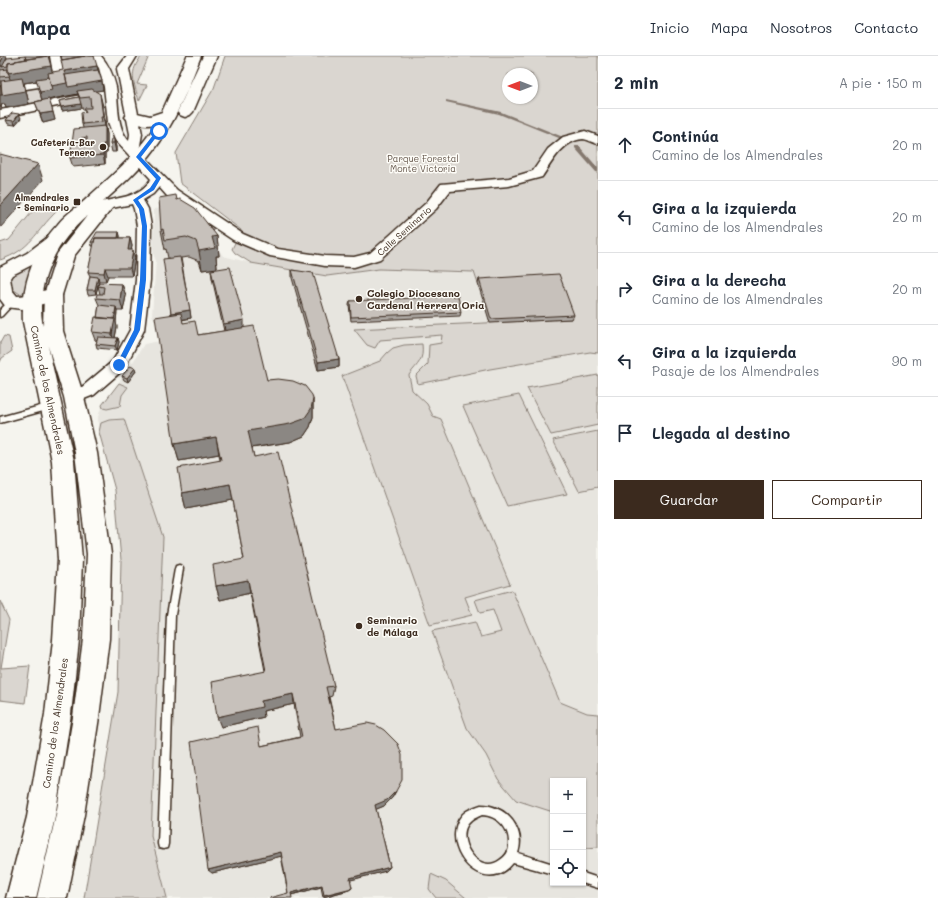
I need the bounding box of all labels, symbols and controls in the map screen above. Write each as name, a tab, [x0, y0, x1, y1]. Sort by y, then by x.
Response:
text: Mapa	[20, 15, 71, 40]
text: Inicio	[650, 18, 689, 37]
text: Mapa	[711, 18, 748, 37]
text: Nosotros	[770, 18, 832, 37]
text: Contacto	[854, 18, 918, 37]
north arrow	[502, 68, 538, 104]
text: 2 min	[614, 71, 659, 93]
text: A pie · 150 m	[839, 74, 922, 91]
route start	[150, 122, 168, 140]
text: Continúa	[652, 126, 719, 146]
icon: ahead	[614, 134, 636, 156]
text: 20 m	[892, 136, 922, 153]
place label: Cafetería-Bar Ternero	[31, 137, 96, 158]
marker: Cafetería-Bar Ternero	[98, 142, 108, 152]
text: Camino de los Almendrales	[652, 146, 823, 163]
park label: Parque Forestal Monte Victoria	[387, 153, 459, 174]
place label: Almendrales - Seminario	[14, 192, 70, 213]
marker: Almendrales - Seminario	[72, 197, 82, 207]
text: Gira a la izquierda	[652, 198, 797, 218]
street label: Calle Seminario	[375, 203, 434, 258]
icon: left	[614, 206, 636, 228]
text: 20 m	[892, 208, 922, 225]
text: Camino de los Almendrales	[652, 218, 823, 235]
text: Gira a la derecha	[652, 270, 786, 290]
icon: right	[614, 278, 636, 300]
text: 20 m	[892, 280, 922, 297]
place label: Colegio Diocesano Cardenal Herrera Oria	[367, 286, 484, 312]
text: Camino de los Almendrales	[652, 290, 823, 307]
marker: Colegio Diocesano Cardenal Herrera Oria	[354, 294, 364, 304]
street label: Camino de los Almendrales	[27, 324, 69, 456]
text: Gira a la izquierda	[652, 342, 797, 362]
icon: left	[614, 350, 636, 372]
text: 90 m	[892, 352, 922, 369]
route end	[110, 356, 128, 374]
text: Pasaje de los Almendrales	[652, 362, 819, 379]
icon: arrive	[614, 422, 636, 444]
text: Llegada al destino	[652, 423, 790, 443]
button: Guardar	[614, 480, 764, 519]
button: Compartir	[772, 480, 922, 519]
place label: Seminario de Málaga	[367, 613, 418, 639]
marker: Seminario de Málaga	[354, 621, 364, 631]
street label: Camino de los Almendrales	[39, 657, 71, 789]
map controls	[550, 778, 586, 886]
button: +	[550, 778, 586, 814]
button: −	[550, 814, 586, 850]
button: locate	[550, 850, 586, 886]

